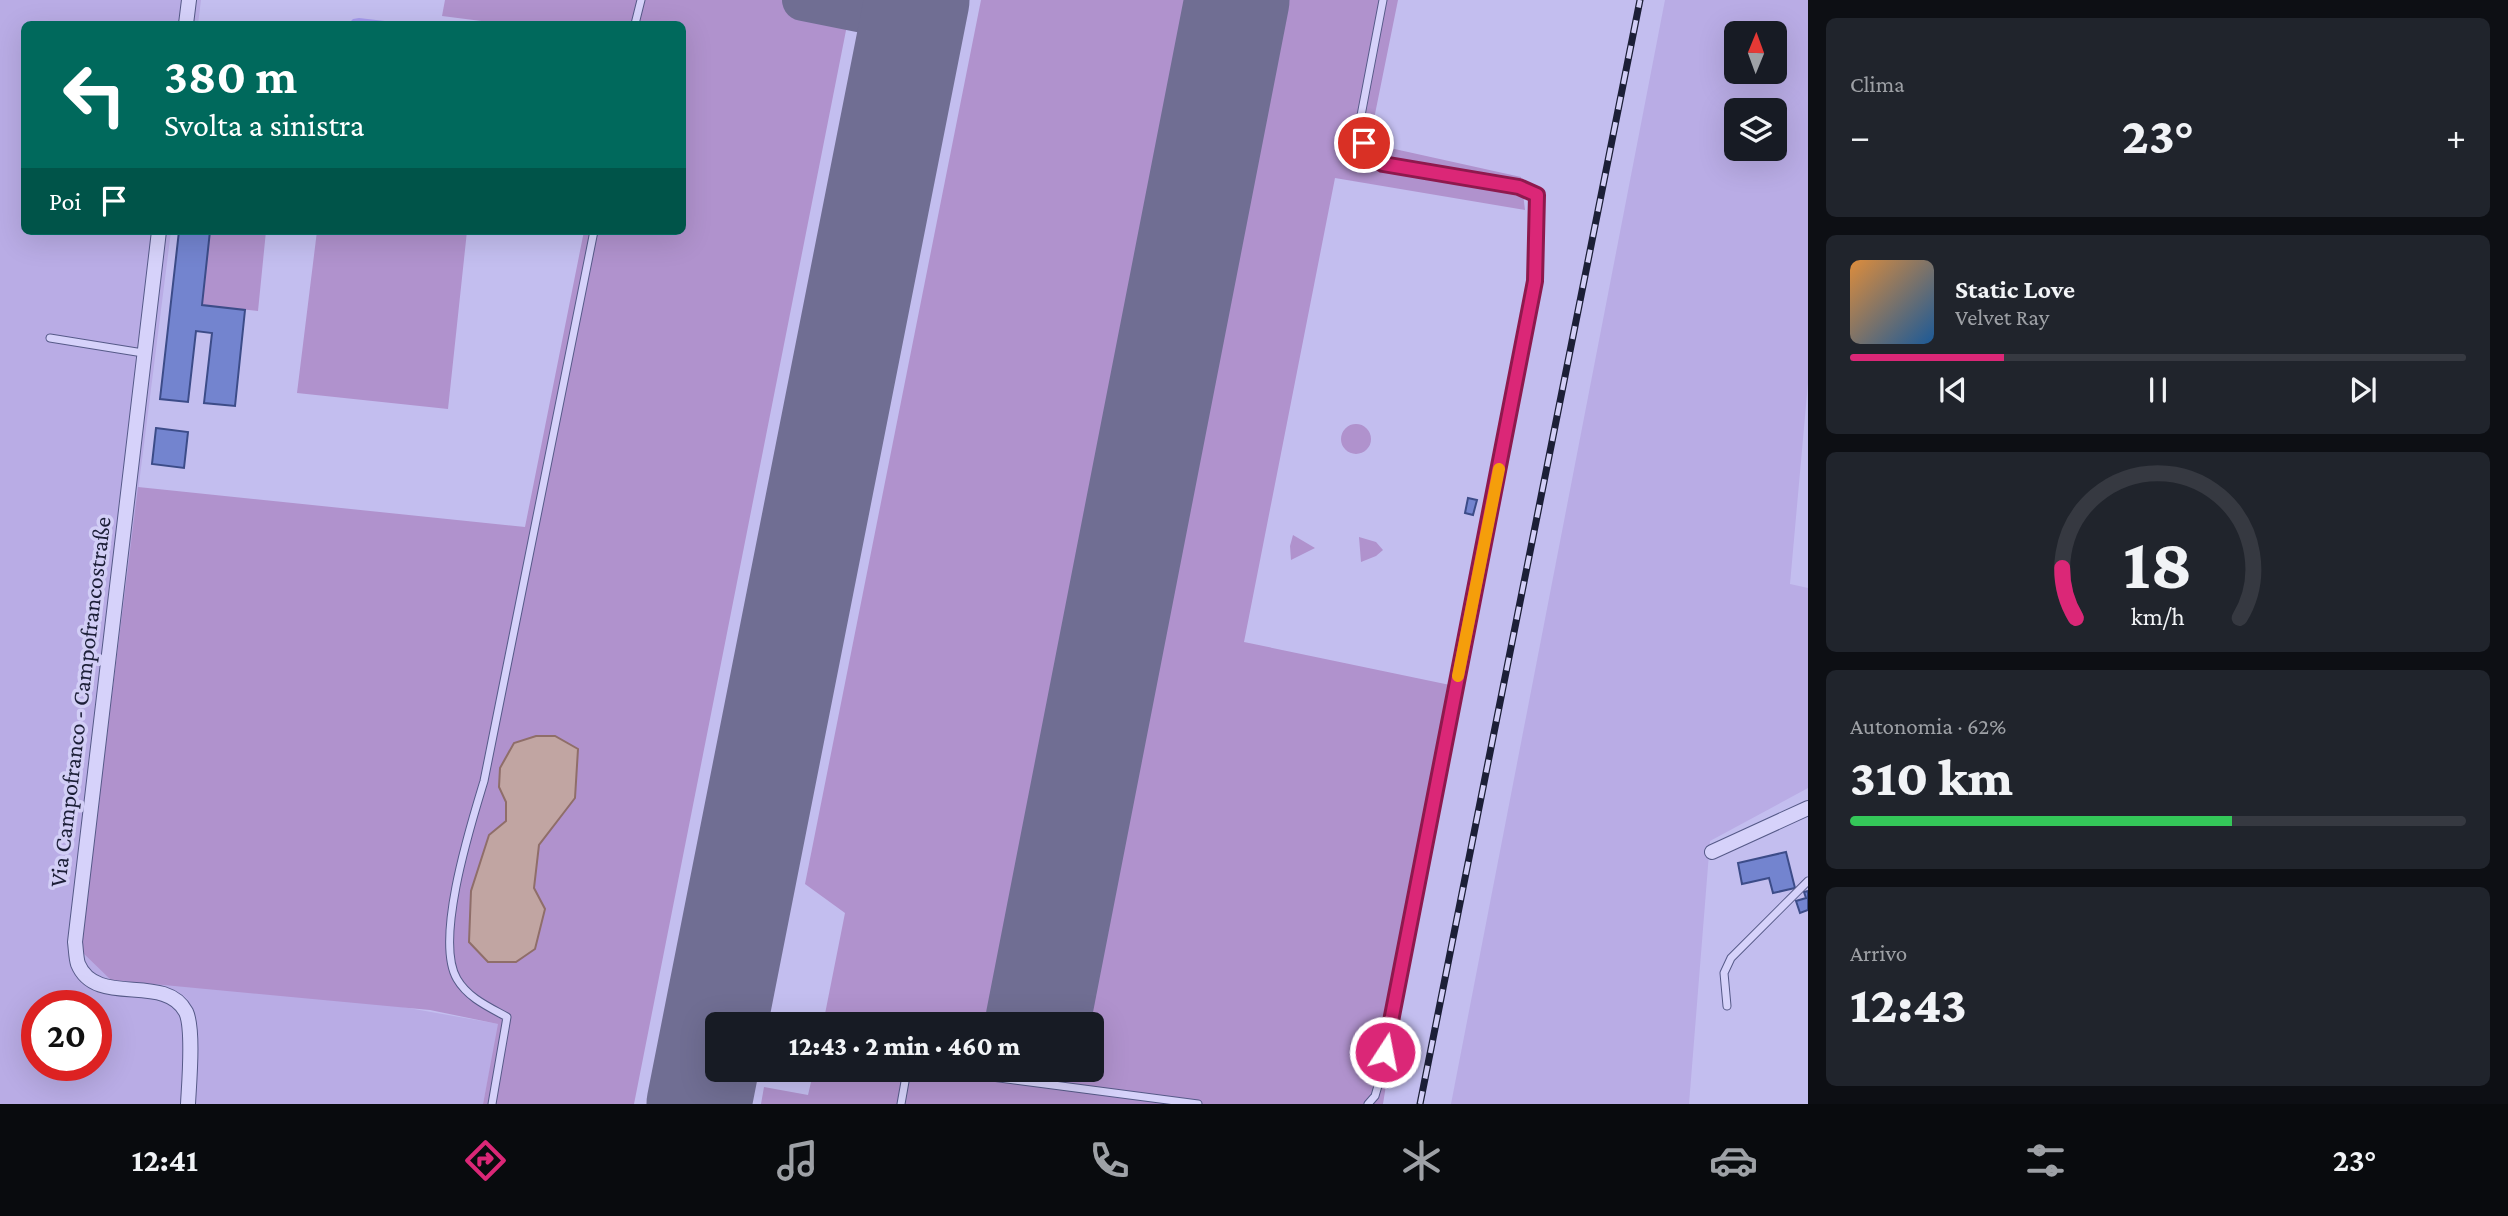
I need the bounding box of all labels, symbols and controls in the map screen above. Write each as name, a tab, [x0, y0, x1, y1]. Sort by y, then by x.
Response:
north arrow	[1724, 21, 1787, 84]
map controls	[1724, 21, 1787, 161]
icon: left	[49, 49, 140, 140]
text: 380 m	[164, 49, 297, 104]
text: Clima	[1850, 71, 1905, 97]
button: layers	[1724, 98, 1787, 161]
text: 23°	[2122, 106, 2194, 164]
text: Svolta a sinistra	[164, 107, 365, 143]
pin	[1334, 113, 1394, 173]
text: −	[1850, 115, 1870, 157]
text: +	[2446, 115, 2466, 157]
icon: arrive	[1345, 124, 1383, 162]
icon: arrive	[95, 182, 133, 220]
text: Poi	[49, 187, 81, 216]
text: Static Love	[1955, 275, 2075, 304]
text: Velvet Ray	[1955, 304, 2049, 330]
icon: previous	[1934, 371, 1972, 409]
icon: pause	[2139, 371, 2177, 409]
icon: next	[2344, 371, 2382, 409]
street label: Via Campofranco - Campofrancostraße	[43, 515, 116, 889]
text: 18	[2123, 523, 2193, 604]
text: km/h	[2131, 603, 2185, 630]
text: Autonomia · 62%	[1850, 713, 2006, 739]
text: 310 km	[1850, 748, 2013, 806]
text: Arrivo	[1850, 940, 1907, 966]
text: 12:43	[1850, 975, 1967, 1033]
speed limit sign: 20	[21, 990, 112, 1081]
position arrow	[1348, 1015, 1422, 1089]
text: 12:43 · 2 min · 460 m	[789, 1032, 1020, 1061]
icon: directions	[461, 1136, 510, 1185]
icon: music	[773, 1136, 822, 1185]
icon: phone	[1085, 1136, 1134, 1185]
icon: climate	[1397, 1136, 1446, 1185]
icon: car	[1709, 1136, 1758, 1185]
icon: filters	[2021, 1136, 2070, 1185]
text: 12:41	[131, 1142, 198, 1178]
text: 23°	[2333, 1142, 2376, 1178]

